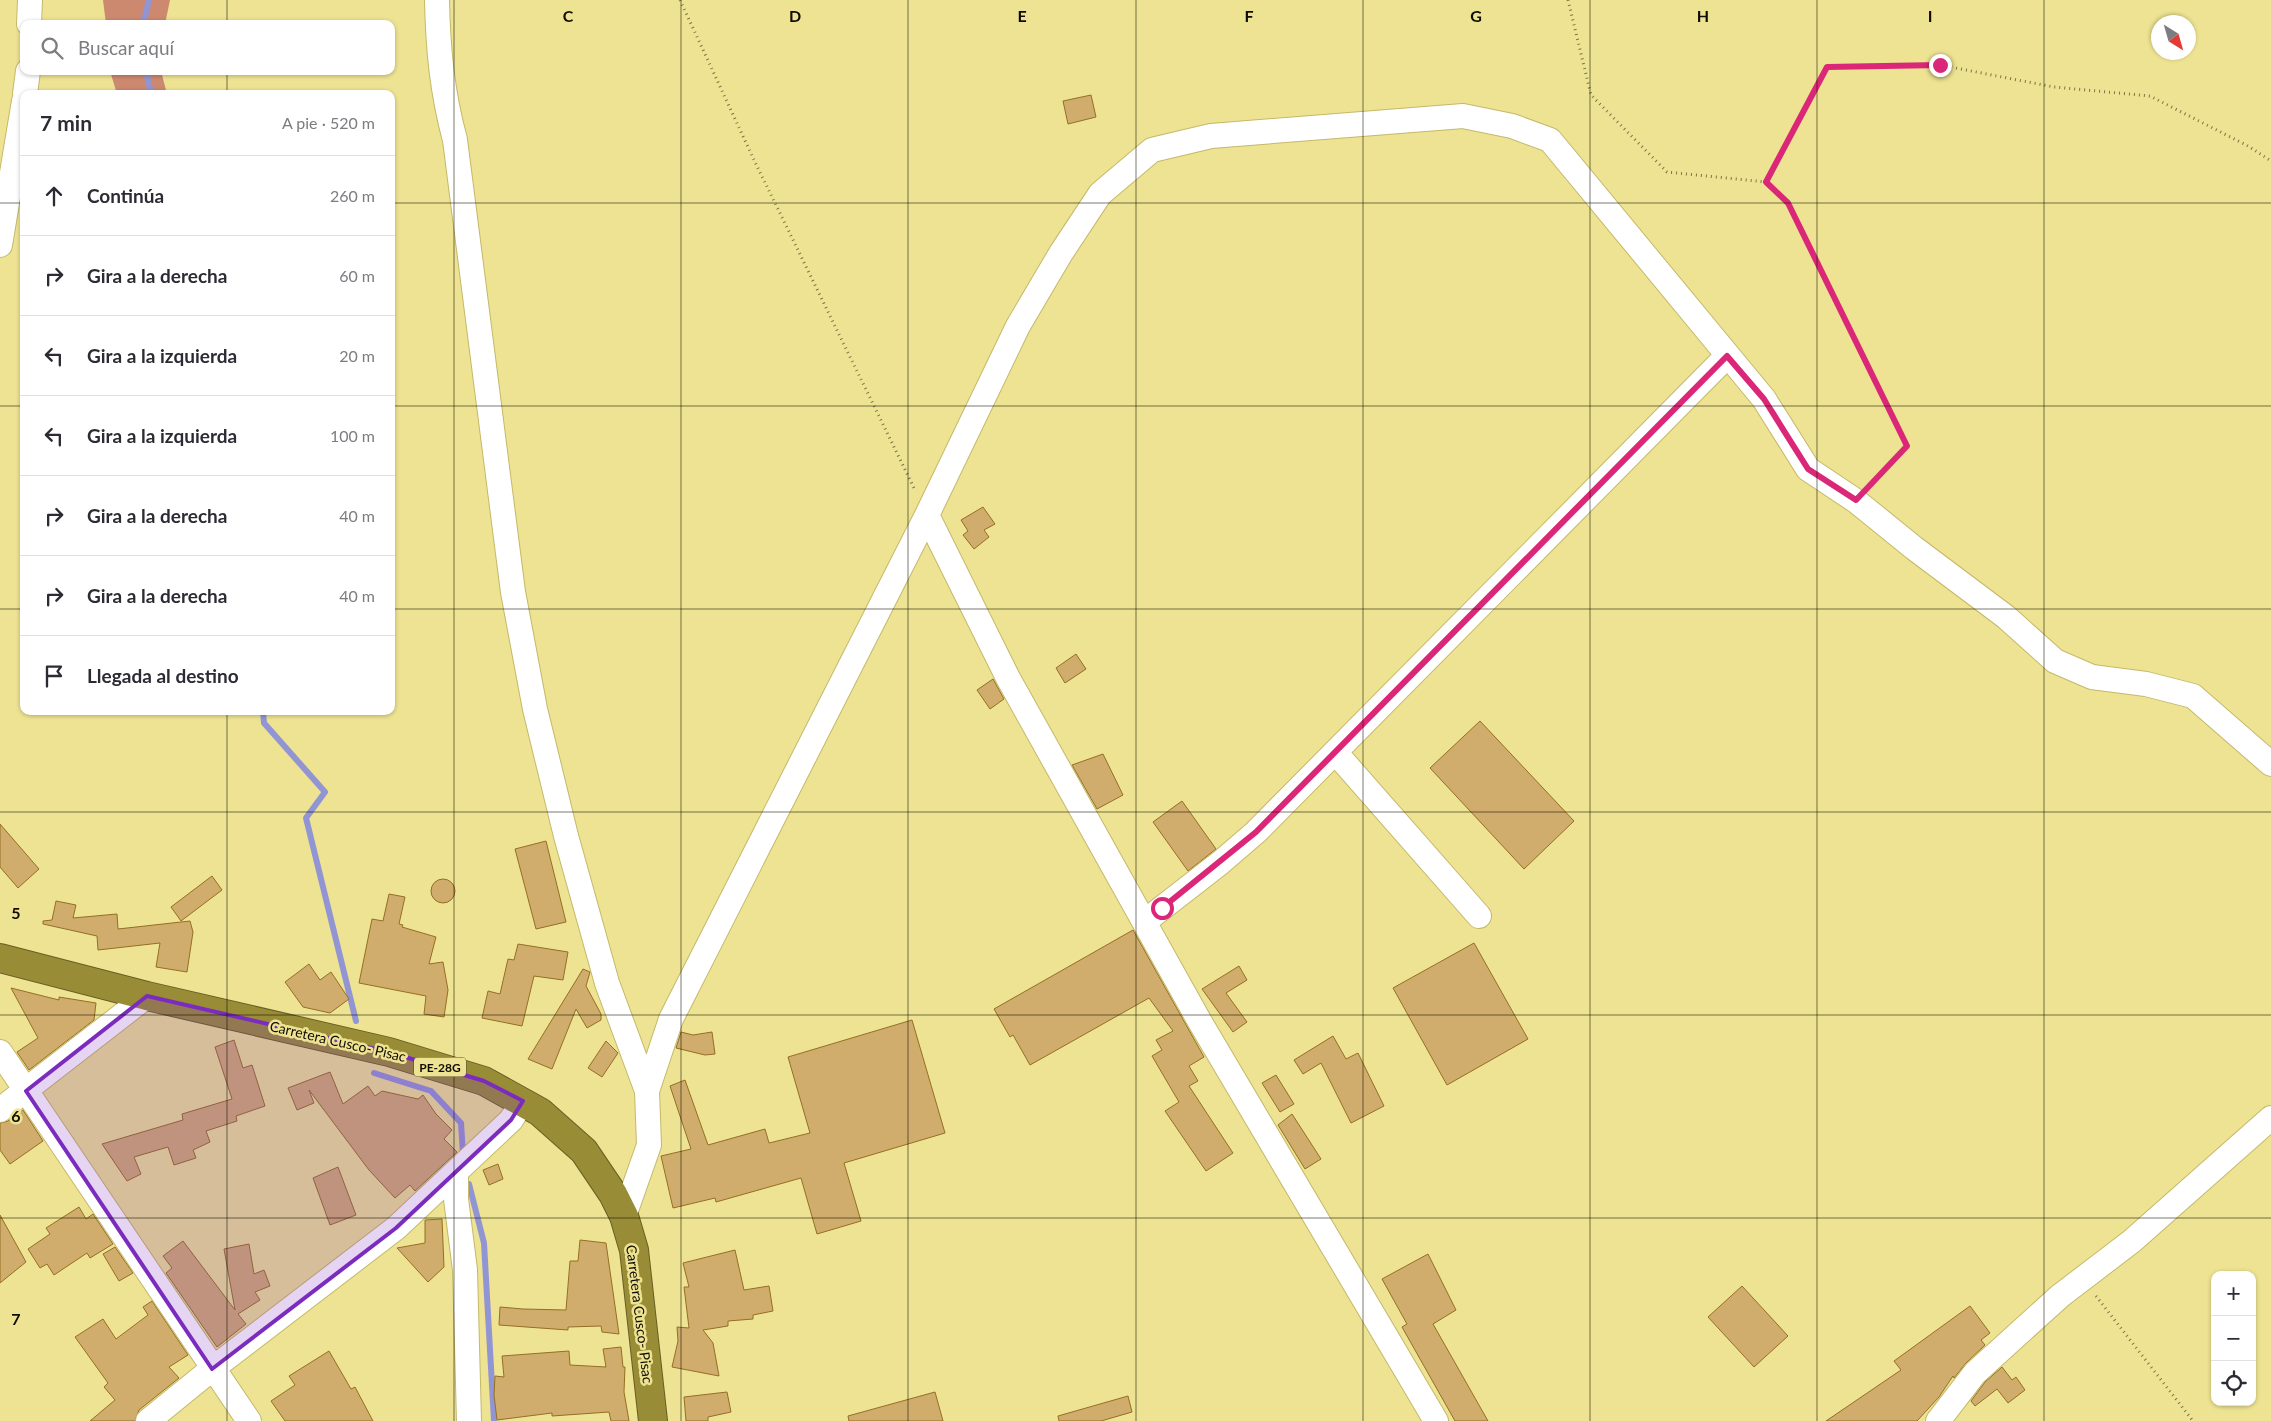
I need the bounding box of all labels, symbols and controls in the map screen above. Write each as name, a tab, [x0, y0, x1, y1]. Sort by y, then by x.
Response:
text: C	[563, 6, 574, 25]
text: D	[789, 6, 801, 25]
text: E	[1017, 6, 1027, 25]
text: F	[1244, 6, 1254, 25]
text: G	[1470, 6, 1482, 25]
text: H	[1697, 6, 1709, 25]
text: I	[1928, 6, 1932, 25]
north arrow	[2151, 15, 2196, 60]
search box	[20, 20, 395, 75]
icon: search	[38, 34, 66, 62]
text: Buscar aquí	[78, 36, 174, 59]
route end	[1929, 54, 1952, 77]
text: 7 min	[40, 110, 92, 135]
text: A pie · 520 m	[282, 113, 375, 132]
icon: ahead	[40, 182, 68, 210]
text: Continúa	[87, 184, 164, 207]
text: 260 m	[330, 186, 375, 205]
icon: right	[40, 262, 68, 290]
text: Gira a la derecha	[87, 264, 227, 287]
text: 60 m	[339, 266, 375, 285]
icon: left	[40, 342, 68, 370]
text: Gira a la izquierda	[87, 344, 237, 367]
text: 20 m	[339, 346, 375, 365]
icon: left	[40, 422, 68, 450]
text: Gira a la izquierda	[87, 424, 237, 447]
text: 100 m	[330, 426, 375, 445]
icon: right	[40, 502, 68, 530]
text: Gira a la derecha	[87, 504, 227, 527]
text: 40 m	[339, 506, 375, 525]
icon: right	[40, 582, 68, 610]
text: Gira a la derecha	[87, 584, 227, 607]
text: 40 m	[339, 586, 375, 605]
icon: arrive	[40, 662, 68, 690]
text: Llegada al destino	[87, 664, 239, 687]
route start	[1151, 897, 1174, 920]
text: 5	[11, 903, 21, 922]
street label: Carretera Cusco- Pisac	[268, 1017, 408, 1065]
road number: PE-28G	[414, 1058, 466, 1076]
text: 6	[11, 1106, 21, 1125]
street label: Carretera Cusco- Pisac	[623, 1244, 657, 1384]
map controls	[2211, 1271, 2256, 1406]
button: +	[2211, 1271, 2256, 1316]
text: 7	[11, 1309, 21, 1328]
button: −	[2211, 1316, 2256, 1361]
button: locate	[2211, 1361, 2256, 1406]

